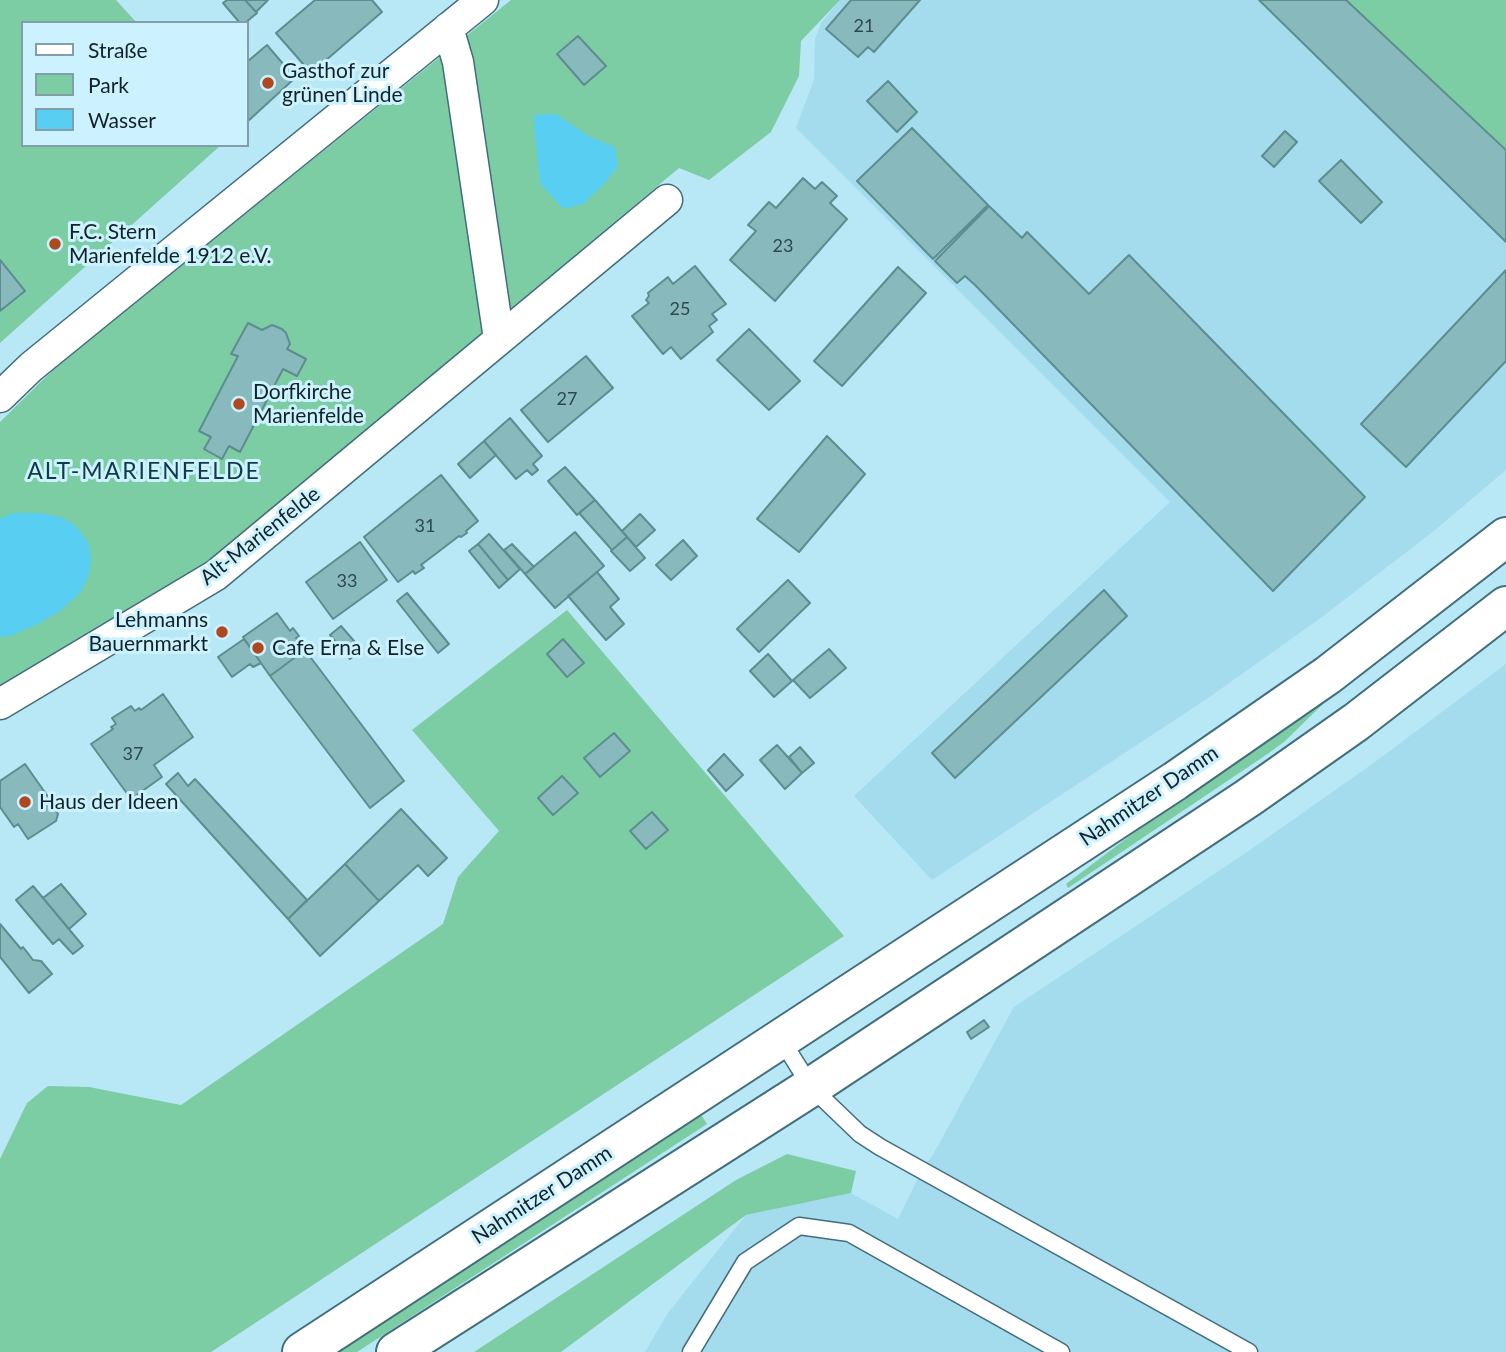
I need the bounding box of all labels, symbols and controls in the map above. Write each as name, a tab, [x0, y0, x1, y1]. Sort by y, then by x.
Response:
house number: 21	[854, 15, 874, 37]
legend	[21, 21, 248, 147]
text: Straße	[88, 37, 148, 62]
place label: Gasthof zur grünen Linde	[282, 58, 403, 108]
text: Park	[88, 72, 129, 97]
marker: Gasthof zur grünen Linde	[260, 75, 276, 91]
text: Wasser	[88, 107, 156, 132]
place label: F.C. Stern Marienfelde 1912 e.V.	[69, 219, 271, 269]
house number: 23	[773, 235, 793, 257]
marker: F.C. Stern Marienfelde 1912 e.V.	[47, 236, 63, 252]
house number: 25	[670, 298, 690, 320]
place label: Dorfkirche Marienfelde	[253, 379, 364, 429]
house number: 27	[557, 388, 577, 410]
marker: Dorfkirche Marienfelde	[231, 396, 247, 412]
district label: ALT-MARIENFELDE	[29, 458, 259, 486]
street label: Alt-Marienfelde	[195, 481, 325, 591]
house number: 31	[415, 515, 435, 537]
house number: 33	[337, 570, 357, 592]
place label: Lehmanns Bauernmarkt	[88, 607, 208, 657]
marker: Lehmanns Bauernmarkt	[214, 624, 230, 640]
place label: Cafe Erna & Else	[272, 635, 424, 661]
marker: Cafe Erna & Else	[250, 640, 266, 656]
street label: Nahmitzer Damm	[1075, 740, 1223, 852]
house number: 37	[123, 743, 143, 765]
place label: Haus der Ideen	[39, 789, 178, 815]
marker: Haus der Ideen	[17, 794, 33, 810]
street label: Nahmitzer Damm	[467, 1140, 617, 1250]

